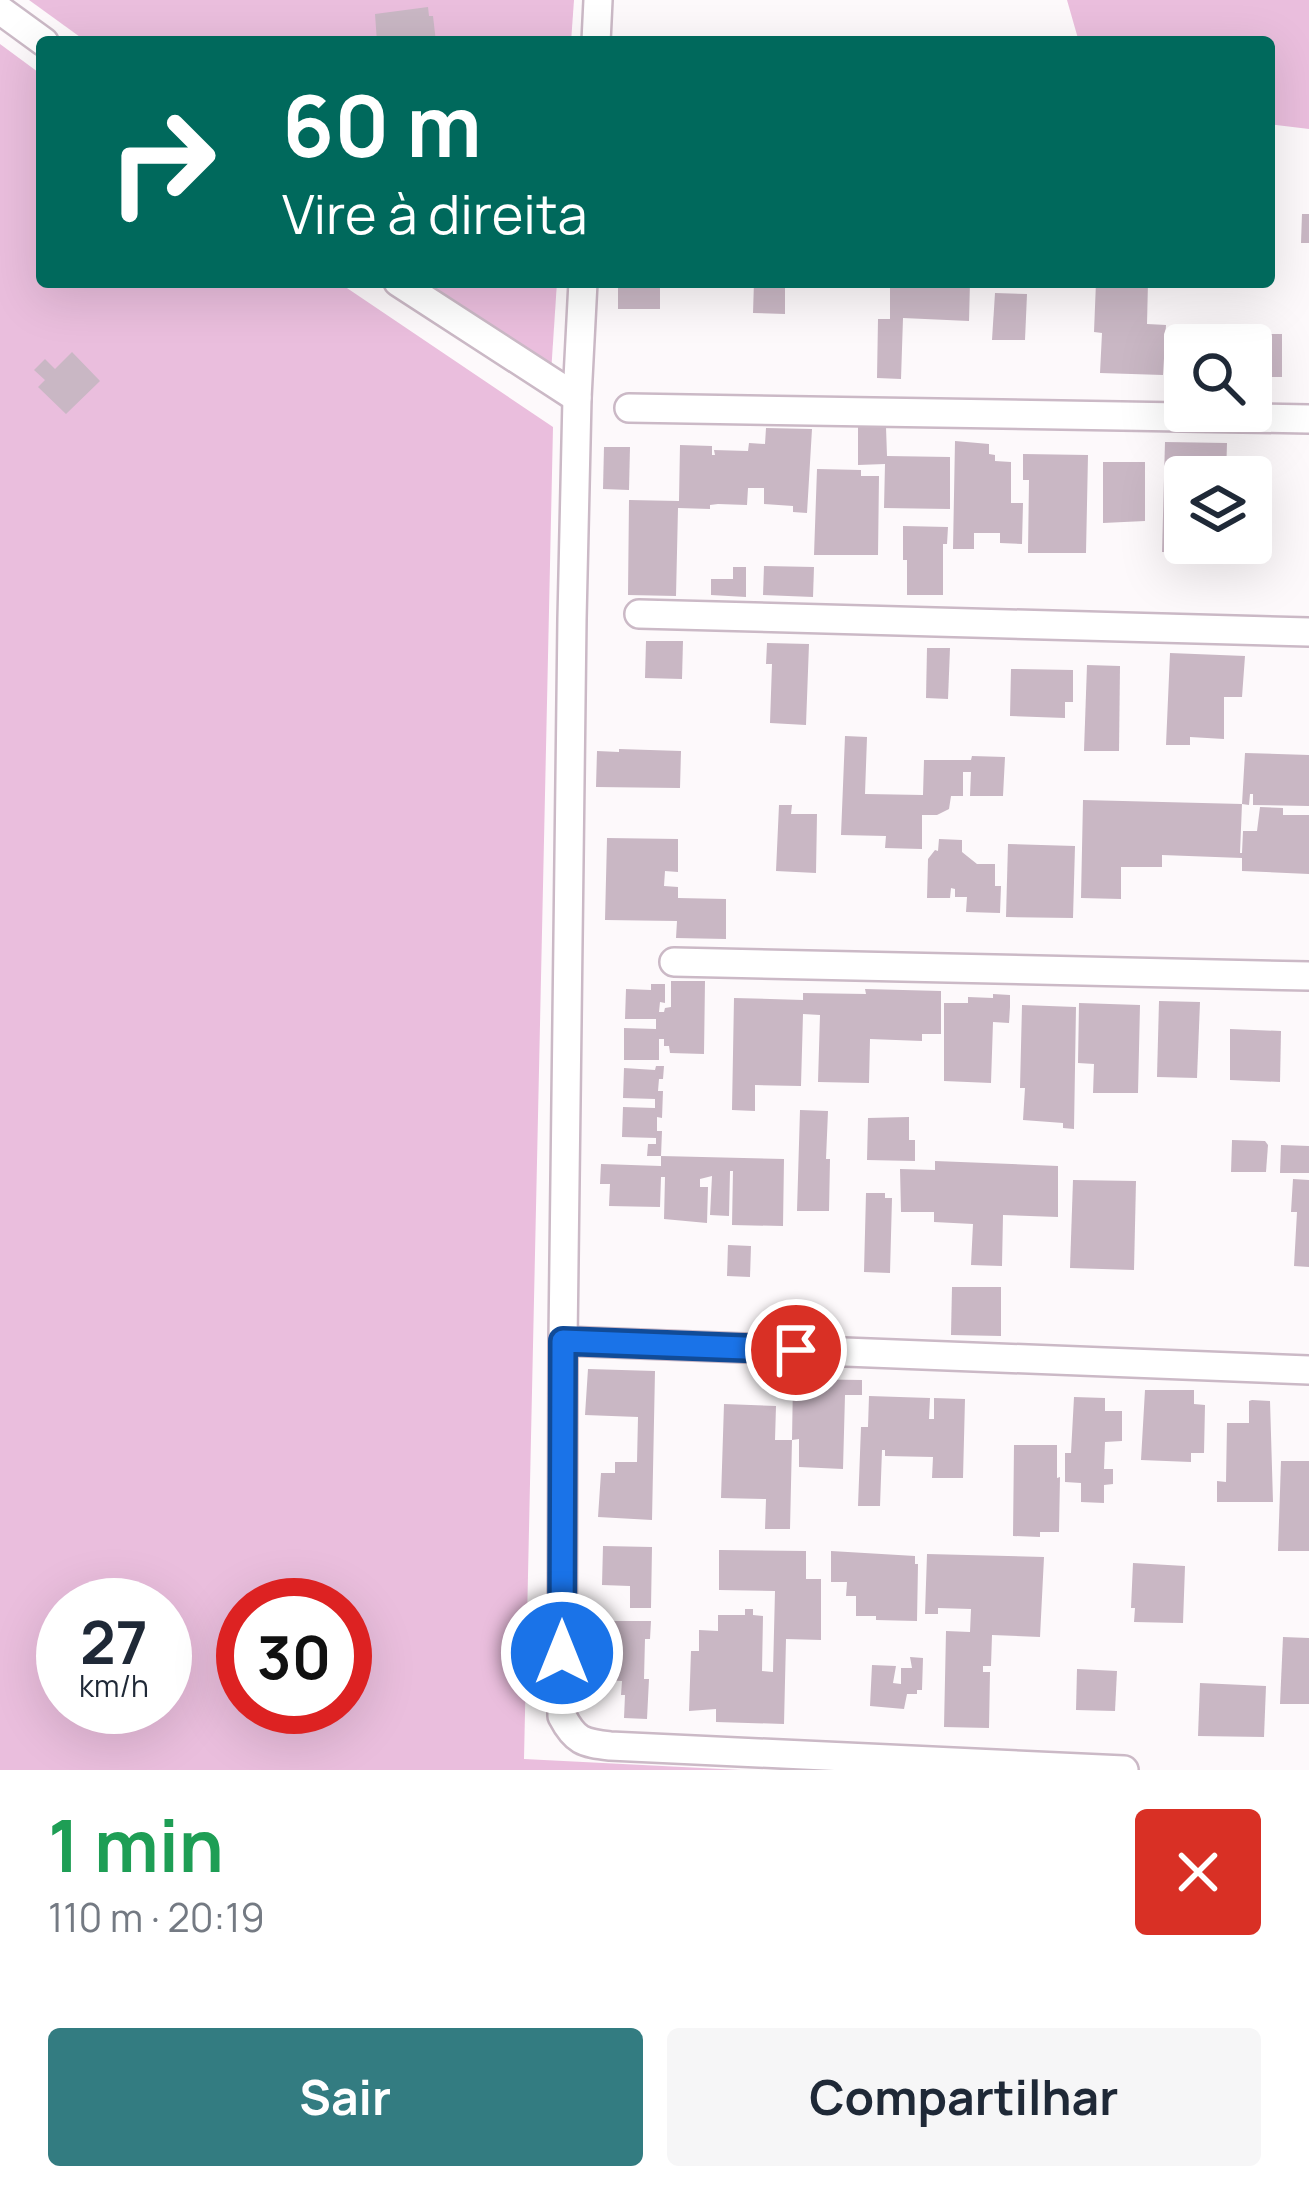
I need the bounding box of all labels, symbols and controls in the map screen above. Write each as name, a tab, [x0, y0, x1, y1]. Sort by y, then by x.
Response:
text: 60 m	[282, 67, 482, 182]
icon: right	[84, 84, 240, 240]
text: Vire à direita	[282, 176, 588, 250]
map controls	[1164, 324, 1272, 564]
button: search	[1164, 324, 1272, 432]
button: layers	[1164, 456, 1272, 564]
pin	[745, 1299, 847, 1401]
icon: arrive	[763, 1317, 829, 1383]
speed limit sign: 30	[216, 1578, 372, 1734]
position arrow	[499, 1590, 625, 1716]
text: 27	[80, 1600, 148, 1682]
text: km/h	[79, 1665, 149, 1706]
text: 1 min	[48, 1795, 224, 1894]
button: close	[1135, 1809, 1261, 1935]
text: 110 m · 20:19	[48, 1890, 265, 1944]
button: Sair	[48, 2028, 643, 2166]
button: Compartilhar	[667, 2028, 1261, 2166]

